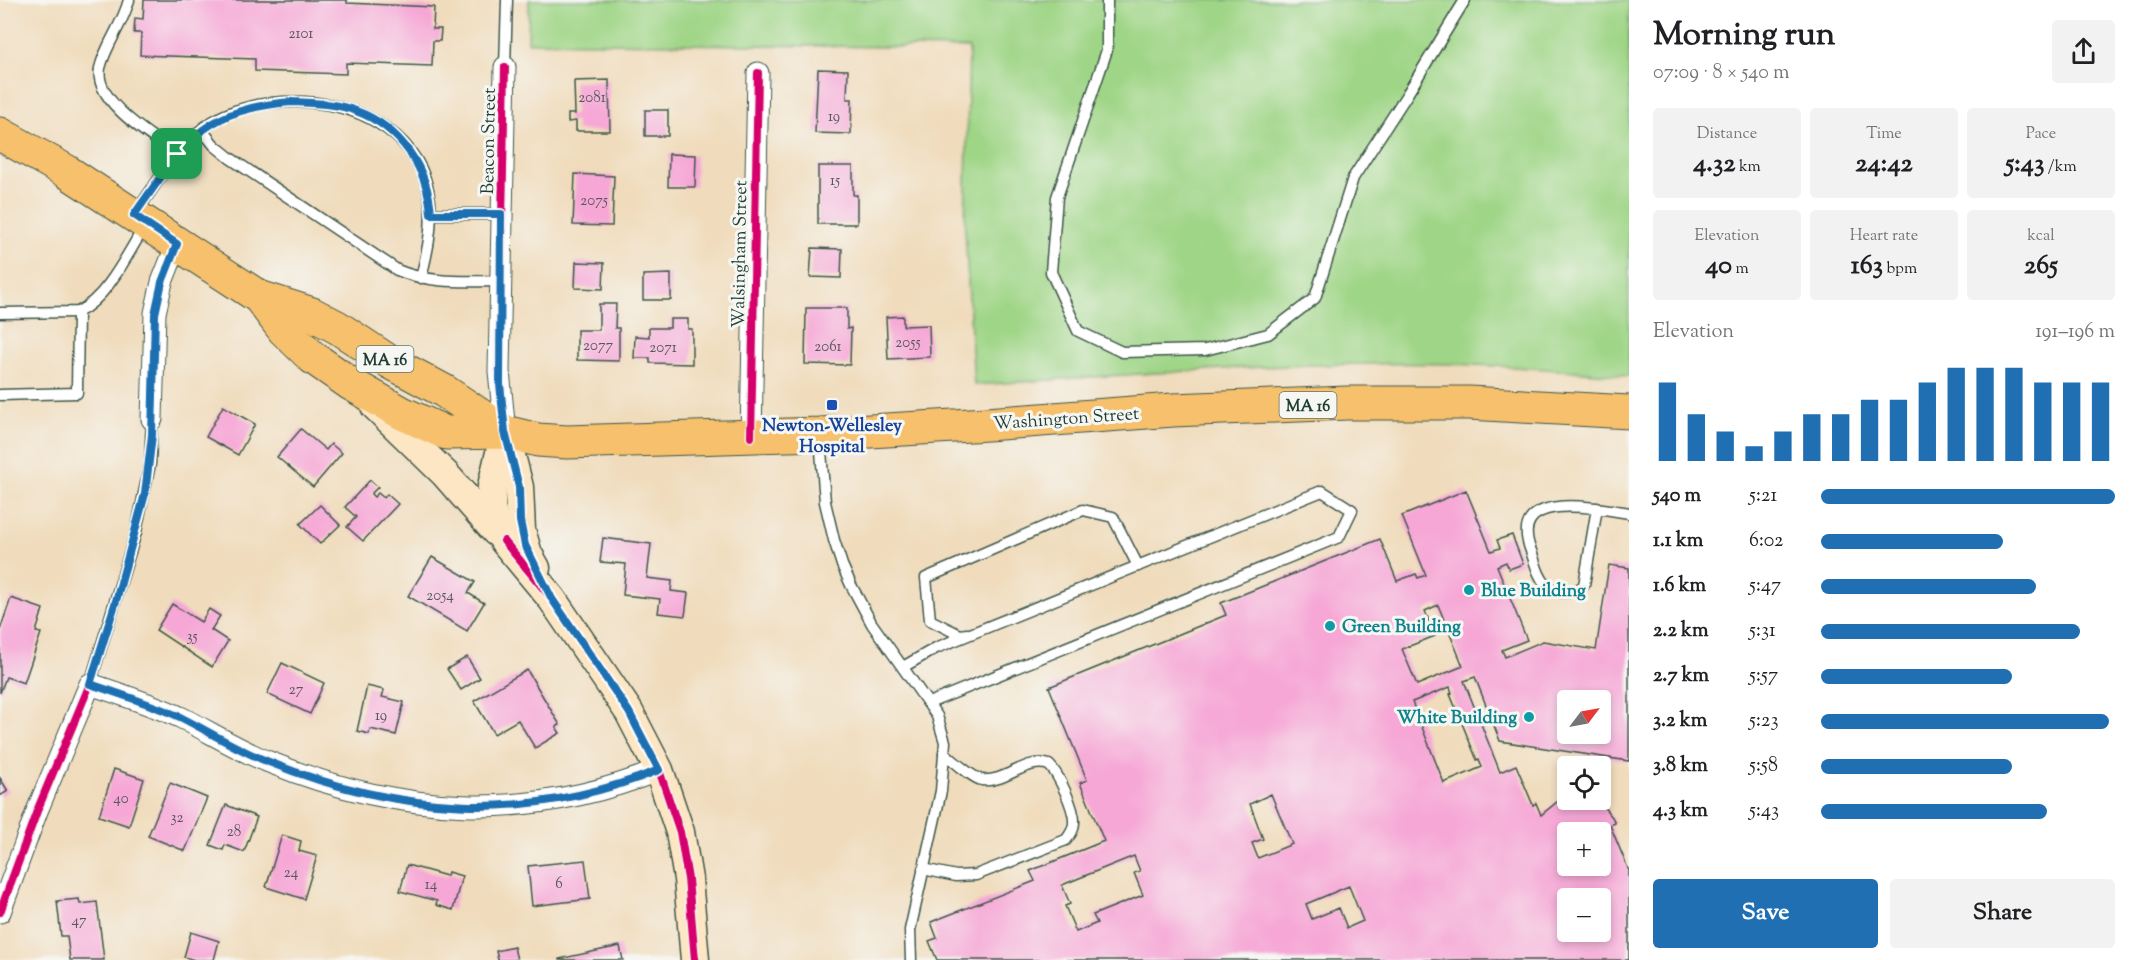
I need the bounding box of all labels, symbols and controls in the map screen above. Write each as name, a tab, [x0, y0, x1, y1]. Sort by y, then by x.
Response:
text: Morning run	[1653, 12, 1835, 60]
button: share	[2052, 20, 2115, 83]
house number: 2101	[289, 24, 313, 45]
text: 07:09 · 8 × 540 m	[1653, 59, 1790, 88]
street label: Beacon Street	[476, 87, 504, 195]
house number: 2081	[578, 88, 606, 109]
house number: 19	[828, 107, 840, 128]
text: Distance	[1697, 123, 1757, 146]
text: Time	[1866, 123, 1902, 146]
text: Pace	[2026, 123, 2056, 146]
pin	[151, 128, 202, 179]
icon: arrive	[160, 137, 193, 170]
text: 4.32	[1693, 146, 1735, 183]
text: 24:42	[1855, 146, 1913, 183]
text: 5:43	[2005, 146, 2044, 183]
text: km	[1735, 156, 1761, 179]
text: /km	[2044, 156, 2077, 179]
house number: 15	[830, 171, 840, 192]
street label: Walsingham Street	[727, 180, 755, 328]
house number: 2075	[580, 191, 608, 212]
text: Elevation	[1695, 225, 1759, 248]
text: Heart rate	[1850, 225, 1918, 248]
text: kcal	[2027, 225, 2055, 248]
text: 40	[1705, 248, 1732, 285]
text: 163	[1851, 248, 1883, 285]
text: 265	[2024, 248, 2058, 285]
text: m	[1732, 258, 1749, 281]
text: bpm	[1883, 258, 1917, 281]
text: Elevation	[1653, 318, 1734, 347]
text: 191–196 m	[2035, 318, 2115, 347]
house number: 2055	[895, 333, 921, 354]
house number: 2077	[583, 336, 613, 357]
house number: 2061	[814, 337, 842, 358]
house number: 2071	[649, 338, 677, 359]
road number: MA 16	[356, 346, 414, 372]
road number: MA 16	[1280, 392, 1336, 418]
marker: Newton-Wellesley Hospital	[825, 398, 839, 412]
street label: Washington Street	[992, 402, 1140, 438]
place label: Newton-Wellesley Hospital	[762, 414, 902, 461]
text: 540 m	[1653, 482, 1701, 511]
text: 5:21	[1749, 482, 1777, 511]
text: 1.1 km	[1653, 527, 1703, 556]
text: 6:02	[1749, 527, 1783, 556]
text: 1.6 km	[1653, 572, 1706, 601]
text: 5:47	[1749, 572, 1781, 601]
place label: Blue Building	[1481, 579, 1586, 605]
marker: Blue Building	[1462, 583, 1476, 597]
house number: 2054	[426, 586, 454, 607]
place label: Green Building	[1342, 615, 1461, 641]
text: 2.2 km	[1653, 617, 1708, 646]
text: 5:31	[1749, 617, 1776, 646]
marker: Green Building	[1323, 619, 1337, 633]
house number: 35	[186, 627, 198, 648]
text: 2.7 km	[1653, 662, 1709, 691]
text: 5:57	[1749, 662, 1778, 691]
house number: 27	[289, 680, 304, 701]
north arrow	[1557, 690, 1611, 744]
map controls	[1557, 690, 1611, 942]
house number: 19	[375, 706, 387, 727]
place label: White Building	[1397, 706, 1517, 732]
text: 3.2 km	[1653, 707, 1707, 736]
text: 5:23	[1749, 707, 1778, 736]
marker: White Building	[1522, 710, 1536, 724]
text: 3.8 km	[1653, 752, 1708, 781]
text: 5:58	[1749, 752, 1778, 781]
button: locate	[1557, 756, 1611, 810]
house number: 40	[113, 789, 129, 810]
text: 4.3 km	[1653, 797, 1708, 826]
text: 5:43	[1749, 797, 1779, 826]
house number: 32	[170, 808, 184, 829]
house number: 28	[227, 822, 241, 843]
button: +	[1557, 822, 1611, 876]
house number: 24	[284, 863, 299, 884]
house number: 6	[555, 874, 563, 895]
house number: 14	[425, 875, 438, 896]
button: Save	[1653, 879, 1878, 948]
button: Share	[1890, 879, 2115, 948]
button: −	[1557, 888, 1611, 942]
house number: 47	[71, 911, 87, 932]

